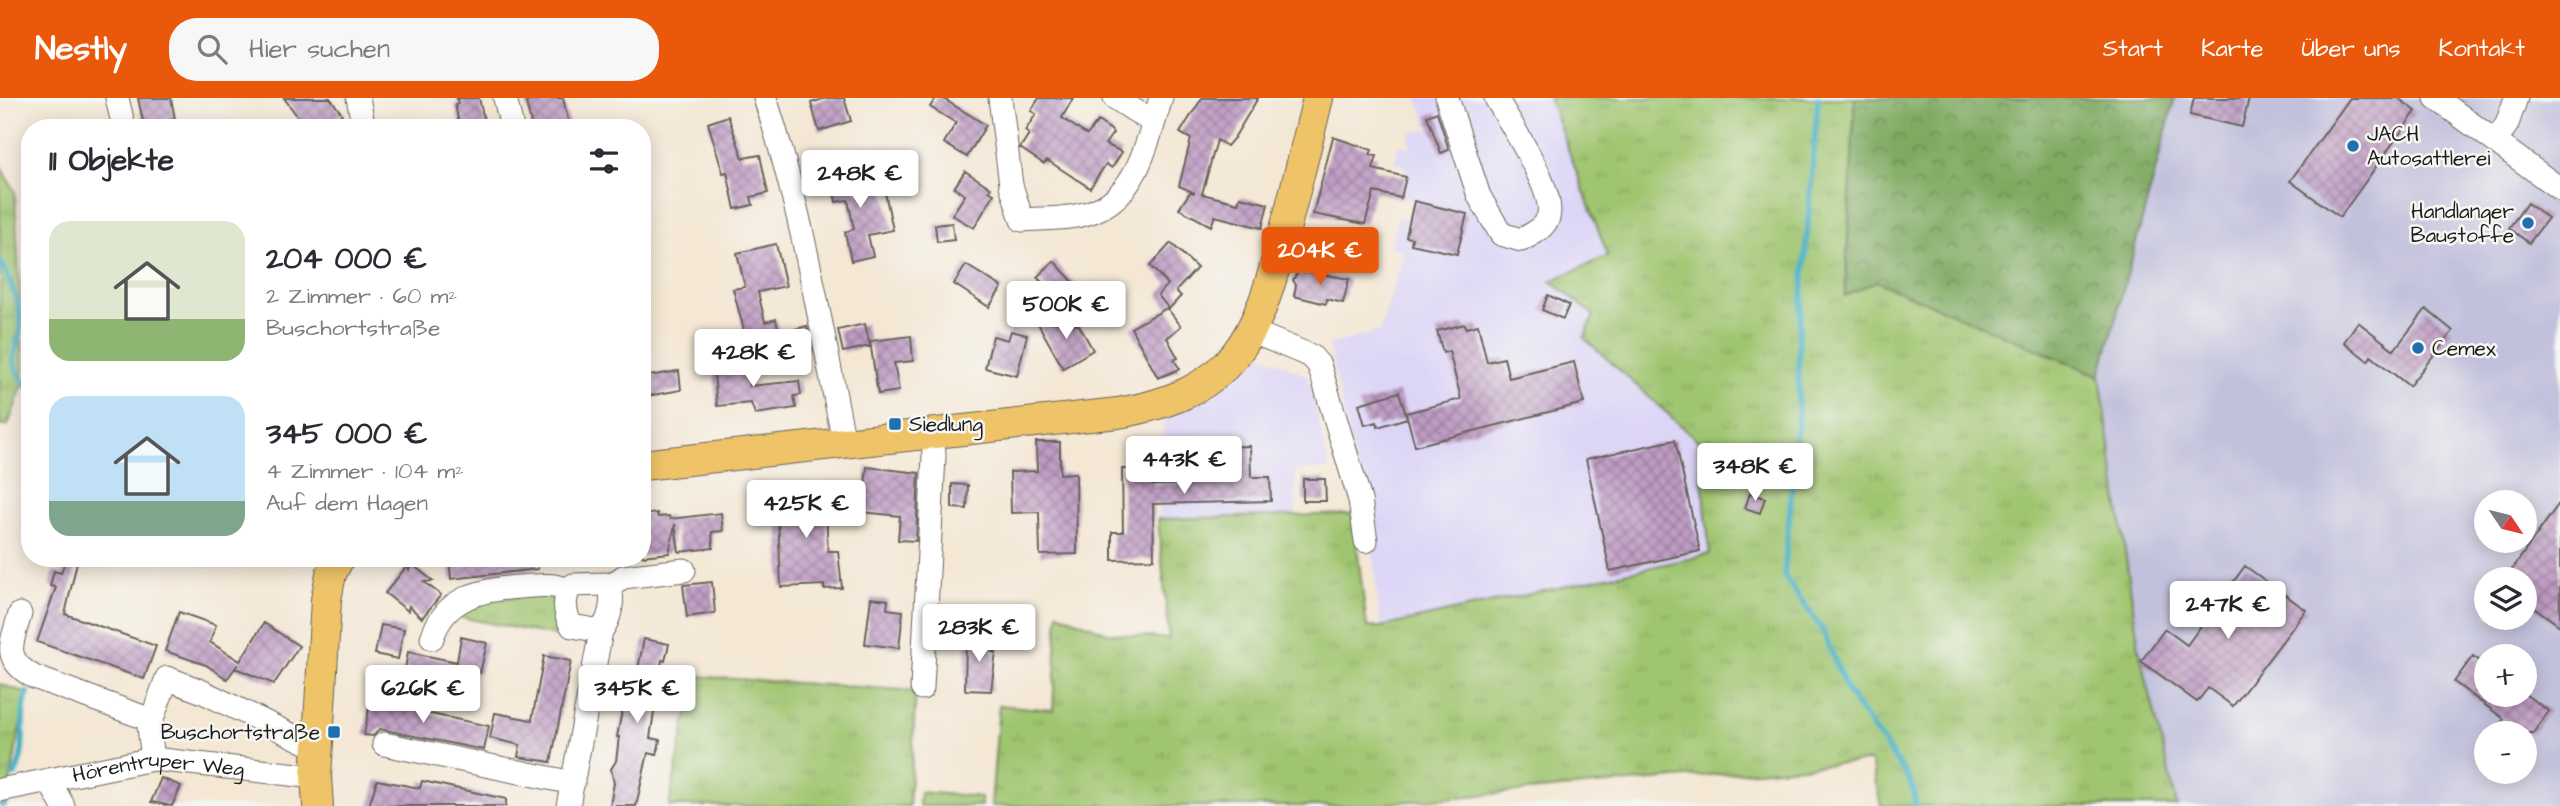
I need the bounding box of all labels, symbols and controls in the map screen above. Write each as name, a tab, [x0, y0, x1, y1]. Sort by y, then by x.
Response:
search box	[169, 18, 659, 81]
text: Nestly	[35, 26, 127, 72]
icon: search	[193, 30, 231, 68]
text: Hier suchen	[249, 31, 390, 67]
text: Start	[2103, 32, 2163, 66]
text: Karte	[2201, 32, 2264, 66]
text: Über uns	[2302, 32, 2401, 66]
text: Kontakt	[2439, 32, 2525, 66]
place label: JACH Autosattlerei	[2367, 120, 2490, 173]
marker: JACH Autosattlerei	[2345, 138, 2361, 154]
text: 11 Objekte	[49, 140, 174, 182]
icon: filters	[585, 142, 623, 180]
pin: 248K €	[803, 150, 917, 210]
text: 248K €	[817, 157, 903, 189]
place label: Handlanger Baustoffe	[2411, 197, 2514, 250]
marker: Handlanger Baustoffe	[2520, 215, 2536, 231]
pin: 204K €	[1263, 228, 1377, 287]
text: 204K €	[1278, 234, 1362, 266]
text: 204 000 €	[266, 238, 427, 280]
icon: home	[105, 249, 189, 333]
text: 2 Zimmer · 60 m²	[266, 280, 457, 312]
pin: 500K €	[1009, 282, 1123, 341]
text: 500K €	[1023, 288, 1109, 320]
text: Buschortstraße	[266, 312, 440, 344]
pin: 428K €	[696, 330, 810, 389]
place label: Cemex	[2432, 334, 2496, 363]
text: 428K €	[710, 336, 796, 368]
marker: Cemex	[2410, 340, 2426, 356]
place label: Siedlung	[909, 410, 983, 441]
text: 345 000 €	[266, 413, 428, 455]
marker: Siedlung	[887, 416, 903, 432]
icon: home	[105, 424, 189, 508]
pin: 443K €	[1127, 436, 1241, 496]
text: 443K €	[1142, 443, 1226, 475]
pin: 348K €	[1698, 444, 1812, 503]
text: 348K €	[1713, 450, 1797, 482]
text: 4 Zimmer · 104 m²	[266, 455, 464, 487]
pin: 425K €	[749, 480, 863, 540]
text: Auf dem Hagen	[266, 487, 428, 519]
text: 425K €	[763, 487, 849, 519]
north arrow	[2474, 490, 2538, 553]
map controls	[2474, 490, 2537, 784]
button: layers	[2474, 567, 2537, 630]
pin: 247K €	[2171, 582, 2285, 641]
text: 247K €	[2186, 588, 2270, 620]
pin: 283K €	[922, 604, 1036, 664]
text: 283K €	[938, 611, 1020, 643]
button: +	[2474, 644, 2537, 707]
pin: 626K €	[366, 666, 480, 725]
pin: 345K €	[580, 666, 694, 725]
text: 626K €	[381, 672, 465, 704]
text: 345K €	[594, 672, 680, 704]
place label: Buschortstraße	[161, 718, 320, 747]
button: −	[2474, 721, 2537, 784]
marker: Buschortstraße	[326, 724, 342, 740]
street label: Hörentruper Weg	[70, 745, 246, 790]

